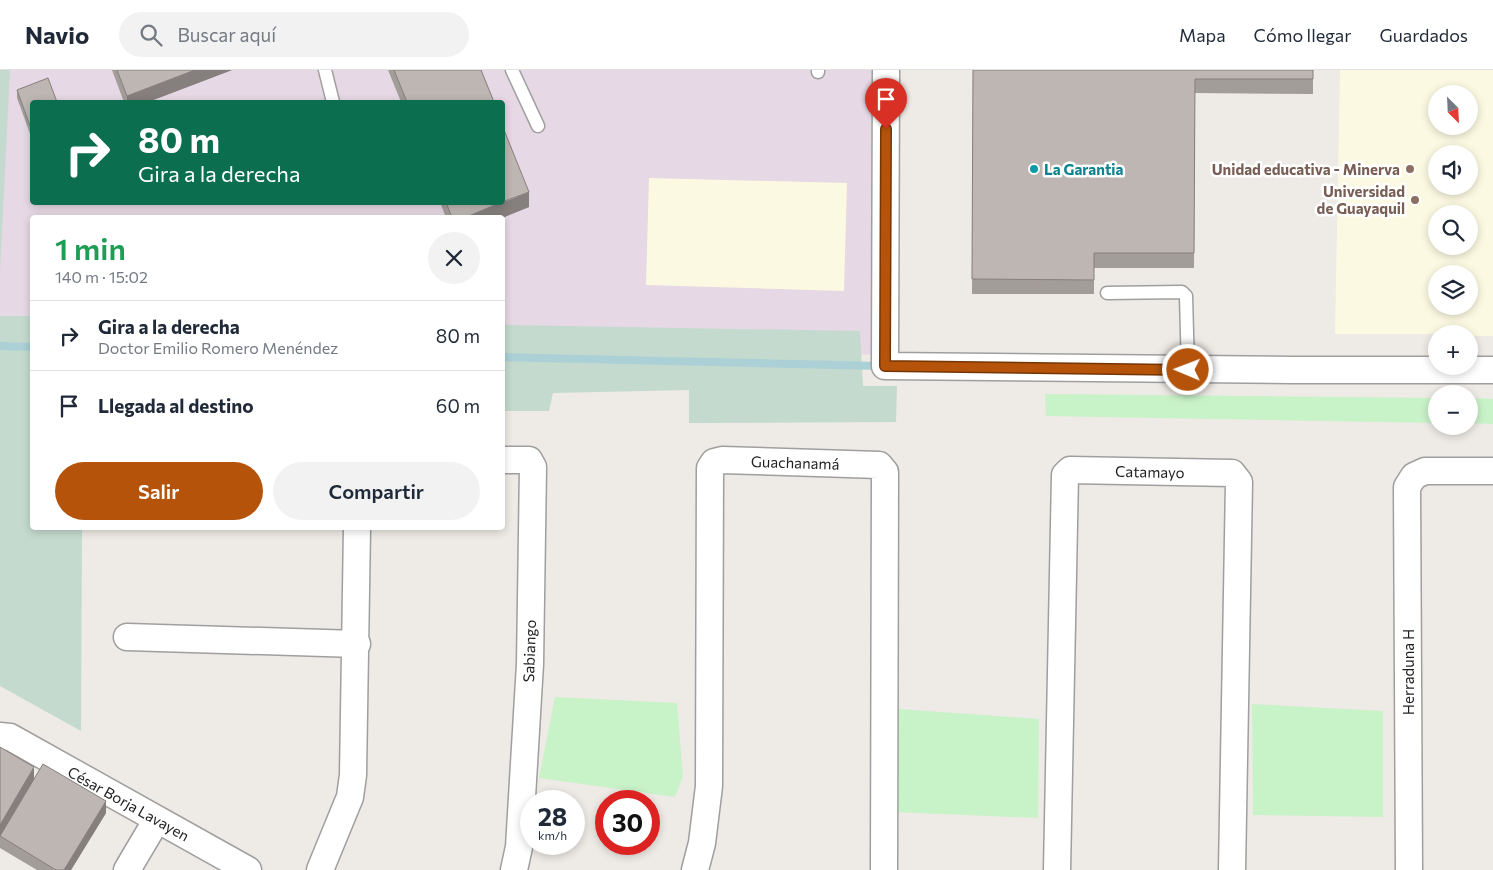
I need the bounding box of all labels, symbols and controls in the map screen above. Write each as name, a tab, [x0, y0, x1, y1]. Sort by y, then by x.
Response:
search box	[119, 12, 469, 57]
text: Navio	[25, 20, 89, 49]
icon: search	[137, 21, 165, 49]
text: Buscar aquí	[177, 23, 276, 46]
text: Mapa	[1179, 24, 1226, 46]
text: Cómo llegar	[1254, 24, 1351, 46]
text: Guardados	[1379, 24, 1468, 46]
pin	[865, 78, 907, 129]
icon: arrive	[872, 85, 900, 113]
north arrow	[1428, 85, 1478, 135]
map controls	[1428, 85, 1478, 435]
text: 80 m	[138, 117, 220, 160]
icon: right	[55, 120, 120, 185]
button: sound	[1428, 145, 1478, 195]
text: Gira a la derecha	[138, 160, 300, 187]
place label: La Garantia	[1044, 160, 1123, 178]
place label: Unidad educativa - Minerva	[1212, 160, 1400, 178]
marker: La Garantia	[1028, 163, 1040, 175]
marker: Unidad educativa - Minerva	[1404, 163, 1416, 175]
place label: Universidad de Guayaquil	[1317, 182, 1405, 217]
marker: Universidad de Guayaquil	[1409, 194, 1421, 206]
button: search	[1428, 205, 1478, 255]
text: 1 min	[55, 229, 126, 266]
button: close	[428, 232, 480, 284]
button: layers	[1428, 265, 1478, 315]
text: 140 m · 15:02	[55, 267, 148, 286]
text: Gira a la derecha	[98, 315, 240, 338]
icon: right	[55, 322, 83, 350]
text: 80 m	[436, 324, 480, 347]
button: +	[1428, 325, 1478, 375]
text: Doctor Emilio Romero Menéndez	[98, 338, 338, 357]
position arrow	[1161, 343, 1213, 395]
button: −	[1428, 385, 1478, 435]
icon: arrive	[55, 392, 83, 420]
text: Llegada al destino	[98, 394, 254, 417]
text: 60 m	[436, 394, 480, 417]
street label: Guachanamá	[751, 452, 840, 473]
button: Salir	[55, 462, 263, 520]
button: Compartir	[273, 462, 480, 520]
street label: Catamayo	[1115, 462, 1185, 481]
street label: Sabiango	[519, 619, 539, 683]
street label: Herraduna H	[1399, 629, 1417, 715]
street label: César Borja Lavayen	[65, 762, 193, 844]
speed limit sign: 30	[595, 790, 660, 855]
text: 28	[538, 801, 567, 831]
text: km/h	[538, 828, 567, 842]

